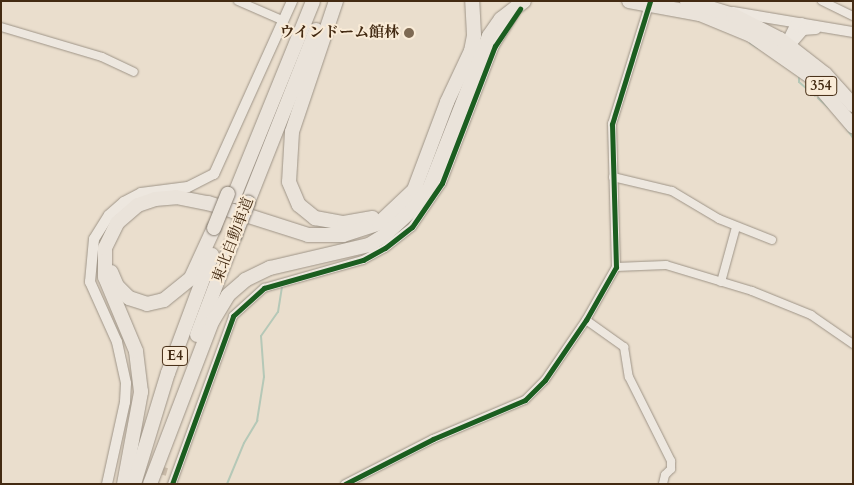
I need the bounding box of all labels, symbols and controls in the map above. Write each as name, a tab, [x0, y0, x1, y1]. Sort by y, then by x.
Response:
place label: ウインドーム館林	[279, 24, 399, 42]
marker: ウインドーム館林	[403, 27, 415, 39]
road number: 354	[805, 74, 837, 98]
street label: 東北自動車道	[208, 195, 258, 285]
road number: E4	[161, 344, 189, 368]

